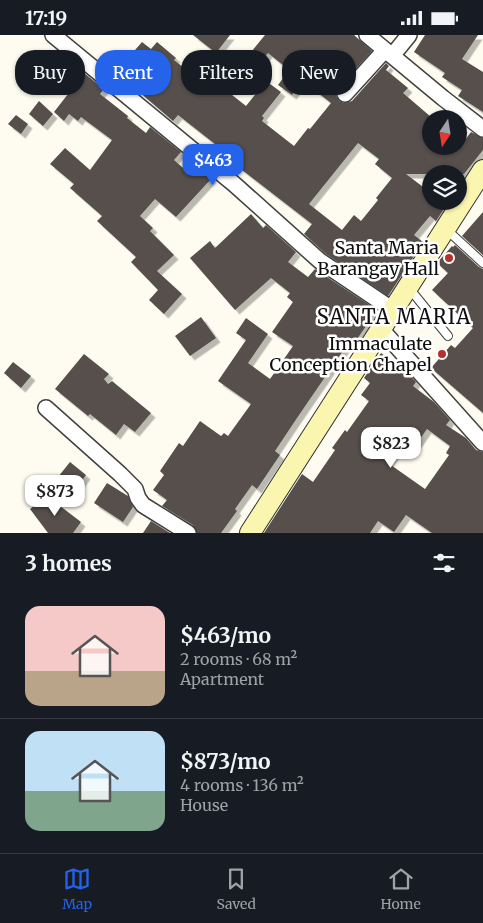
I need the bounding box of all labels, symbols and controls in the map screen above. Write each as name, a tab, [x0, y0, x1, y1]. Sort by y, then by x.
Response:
text: 17:19	[25, 6, 67, 30]
chip: Buy	[15, 50, 85, 95]
chip: Rent	[95, 50, 171, 95]
chip: Filters	[181, 50, 272, 95]
chip: New	[282, 50, 356, 95]
north arrow	[422, 110, 468, 155]
map controls	[422, 110, 467, 210]
pin: $463	[183, 143, 243, 186]
text: $463	[194, 150, 232, 170]
button: layers	[422, 165, 467, 210]
place label: Santa Maria Barangay Hall	[317, 236, 439, 280]
marker: Santa Maria Barangay Hall	[443, 252, 455, 264]
district label: SANTA MARIA	[317, 304, 471, 329]
place label: Immaculate Conception Chapel	[269, 332, 432, 376]
marker: Immaculate Conception Chapel	[436, 348, 448, 360]
pin: $823	[361, 427, 421, 469]
text: $823	[372, 433, 410, 453]
pin: $873	[25, 475, 85, 517]
text: $873	[36, 481, 74, 501]
icon: filters	[430, 549, 458, 577]
text: 3 homes	[25, 550, 112, 577]
text: $463/mo	[180, 622, 271, 649]
icon: home	[65, 626, 125, 686]
text: 2 rooms · 68 m²	[180, 649, 297, 669]
text: Apartment	[180, 669, 264, 689]
text: $873/mo	[180, 748, 271, 775]
icon: home	[65, 751, 125, 811]
text: 4 rooms · 136 m²	[180, 775, 304, 795]
text: House	[180, 795, 228, 815]
tab: Map	[62, 865, 92, 913]
tab: Saved	[216, 865, 256, 913]
tab: Home	[380, 865, 421, 913]

